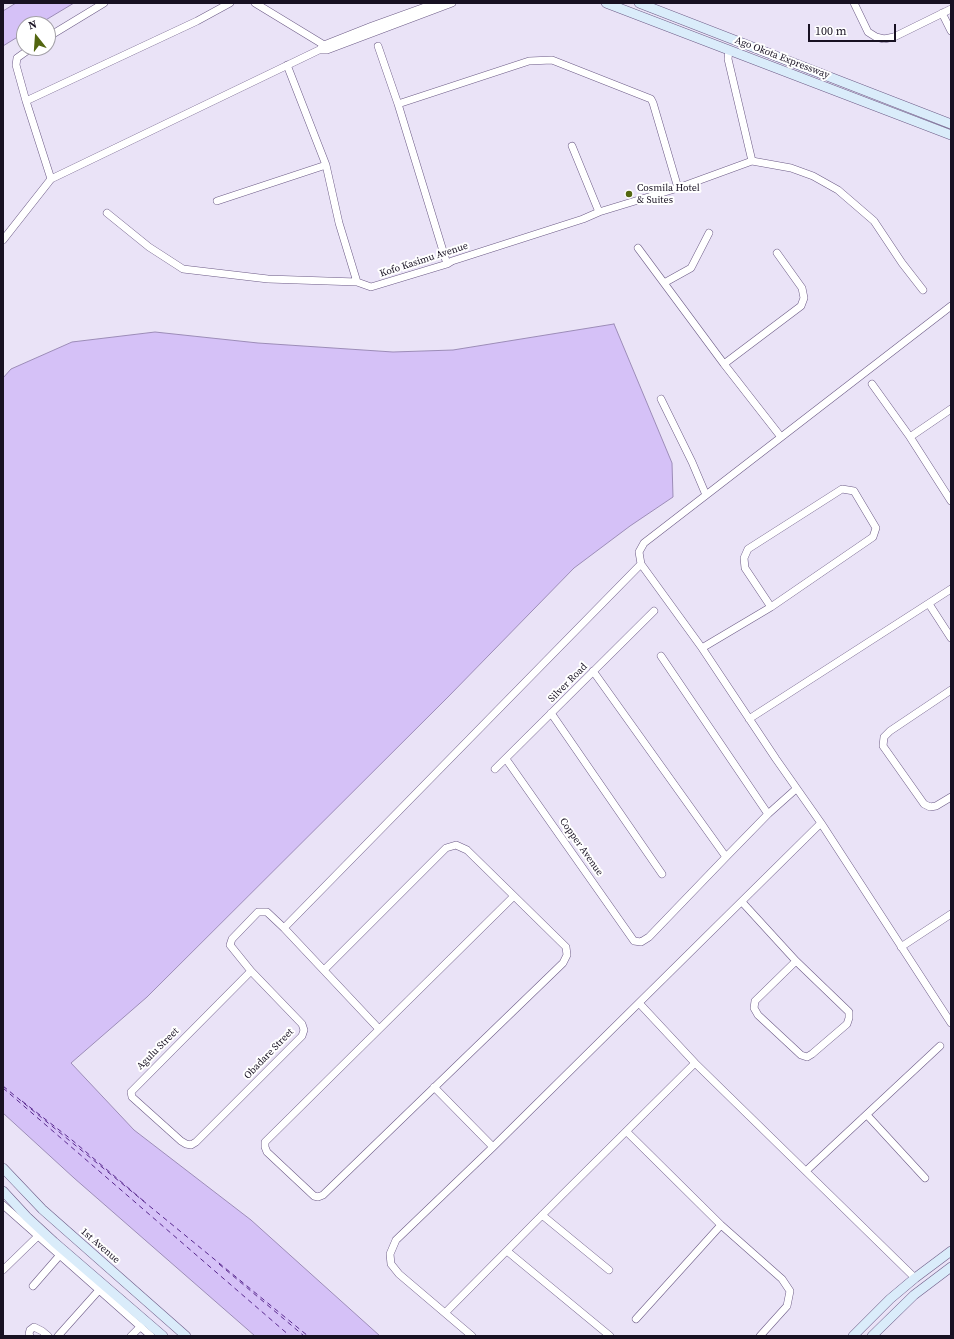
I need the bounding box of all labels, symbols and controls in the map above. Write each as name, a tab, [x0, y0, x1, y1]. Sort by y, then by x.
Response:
north arrow	[16, 16, 56, 56]
scale bar	[810, 16, 898, 42]
text: N	[27, 17, 39, 33]
text: 100 m	[815, 23, 847, 39]
street label: Ago Okota Expressway	[733, 34, 831, 82]
place label: Cosmila Hotel & Suites	[637, 182, 700, 206]
marker: Cosmila Hotel & Suites	[624, 189, 634, 199]
street label: Kofo Kasimu Avenue	[378, 240, 470, 280]
street label: Silver Road	[546, 661, 590, 705]
street label: Copper Avenue	[557, 816, 605, 878]
street label: Agulu Street	[134, 1025, 182, 1073]
street label: Obadare Street	[242, 1026, 296, 1082]
street label: 1st Avenue	[78, 1226, 122, 1266]

